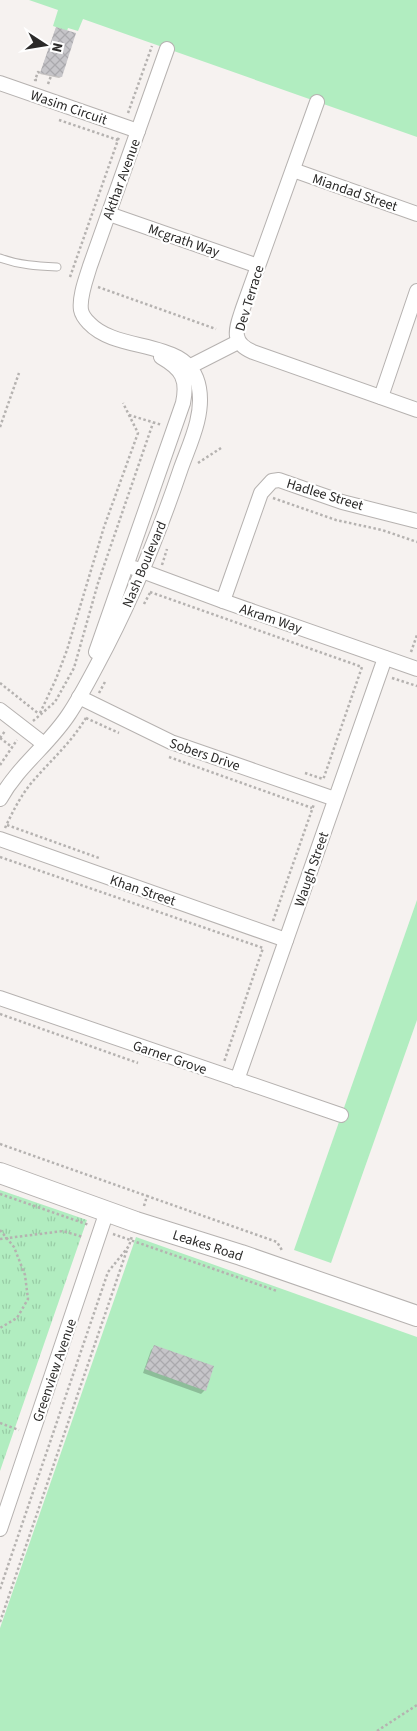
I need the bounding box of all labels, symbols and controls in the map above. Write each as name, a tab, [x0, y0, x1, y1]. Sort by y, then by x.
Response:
north arrow	[20, 20, 70, 70]
text: N	[46, 41, 67, 54]
street label: Wasim Circuit	[28, 85, 110, 130]
street label: Akthar Avenue	[98, 136, 146, 222]
street label: Miandad Street	[309, 169, 400, 217]
street label: Mcgrath Way	[145, 219, 223, 263]
street label: Dev Terrace	[230, 263, 269, 334]
street label: Hadlee Street	[284, 474, 366, 516]
street label: Nash Boulevard	[118, 518, 172, 611]
street label: Akram Way	[237, 599, 305, 639]
street label: Sobers Drive	[167, 734, 243, 776]
street label: Waugh Street	[290, 829, 334, 909]
street label: Khan Street	[107, 870, 178, 912]
street label: Garner Grove	[130, 1036, 209, 1080]
street label: Leakes Road	[170, 1225, 245, 1267]
street label: Greenview Avenue	[28, 1316, 82, 1425]

